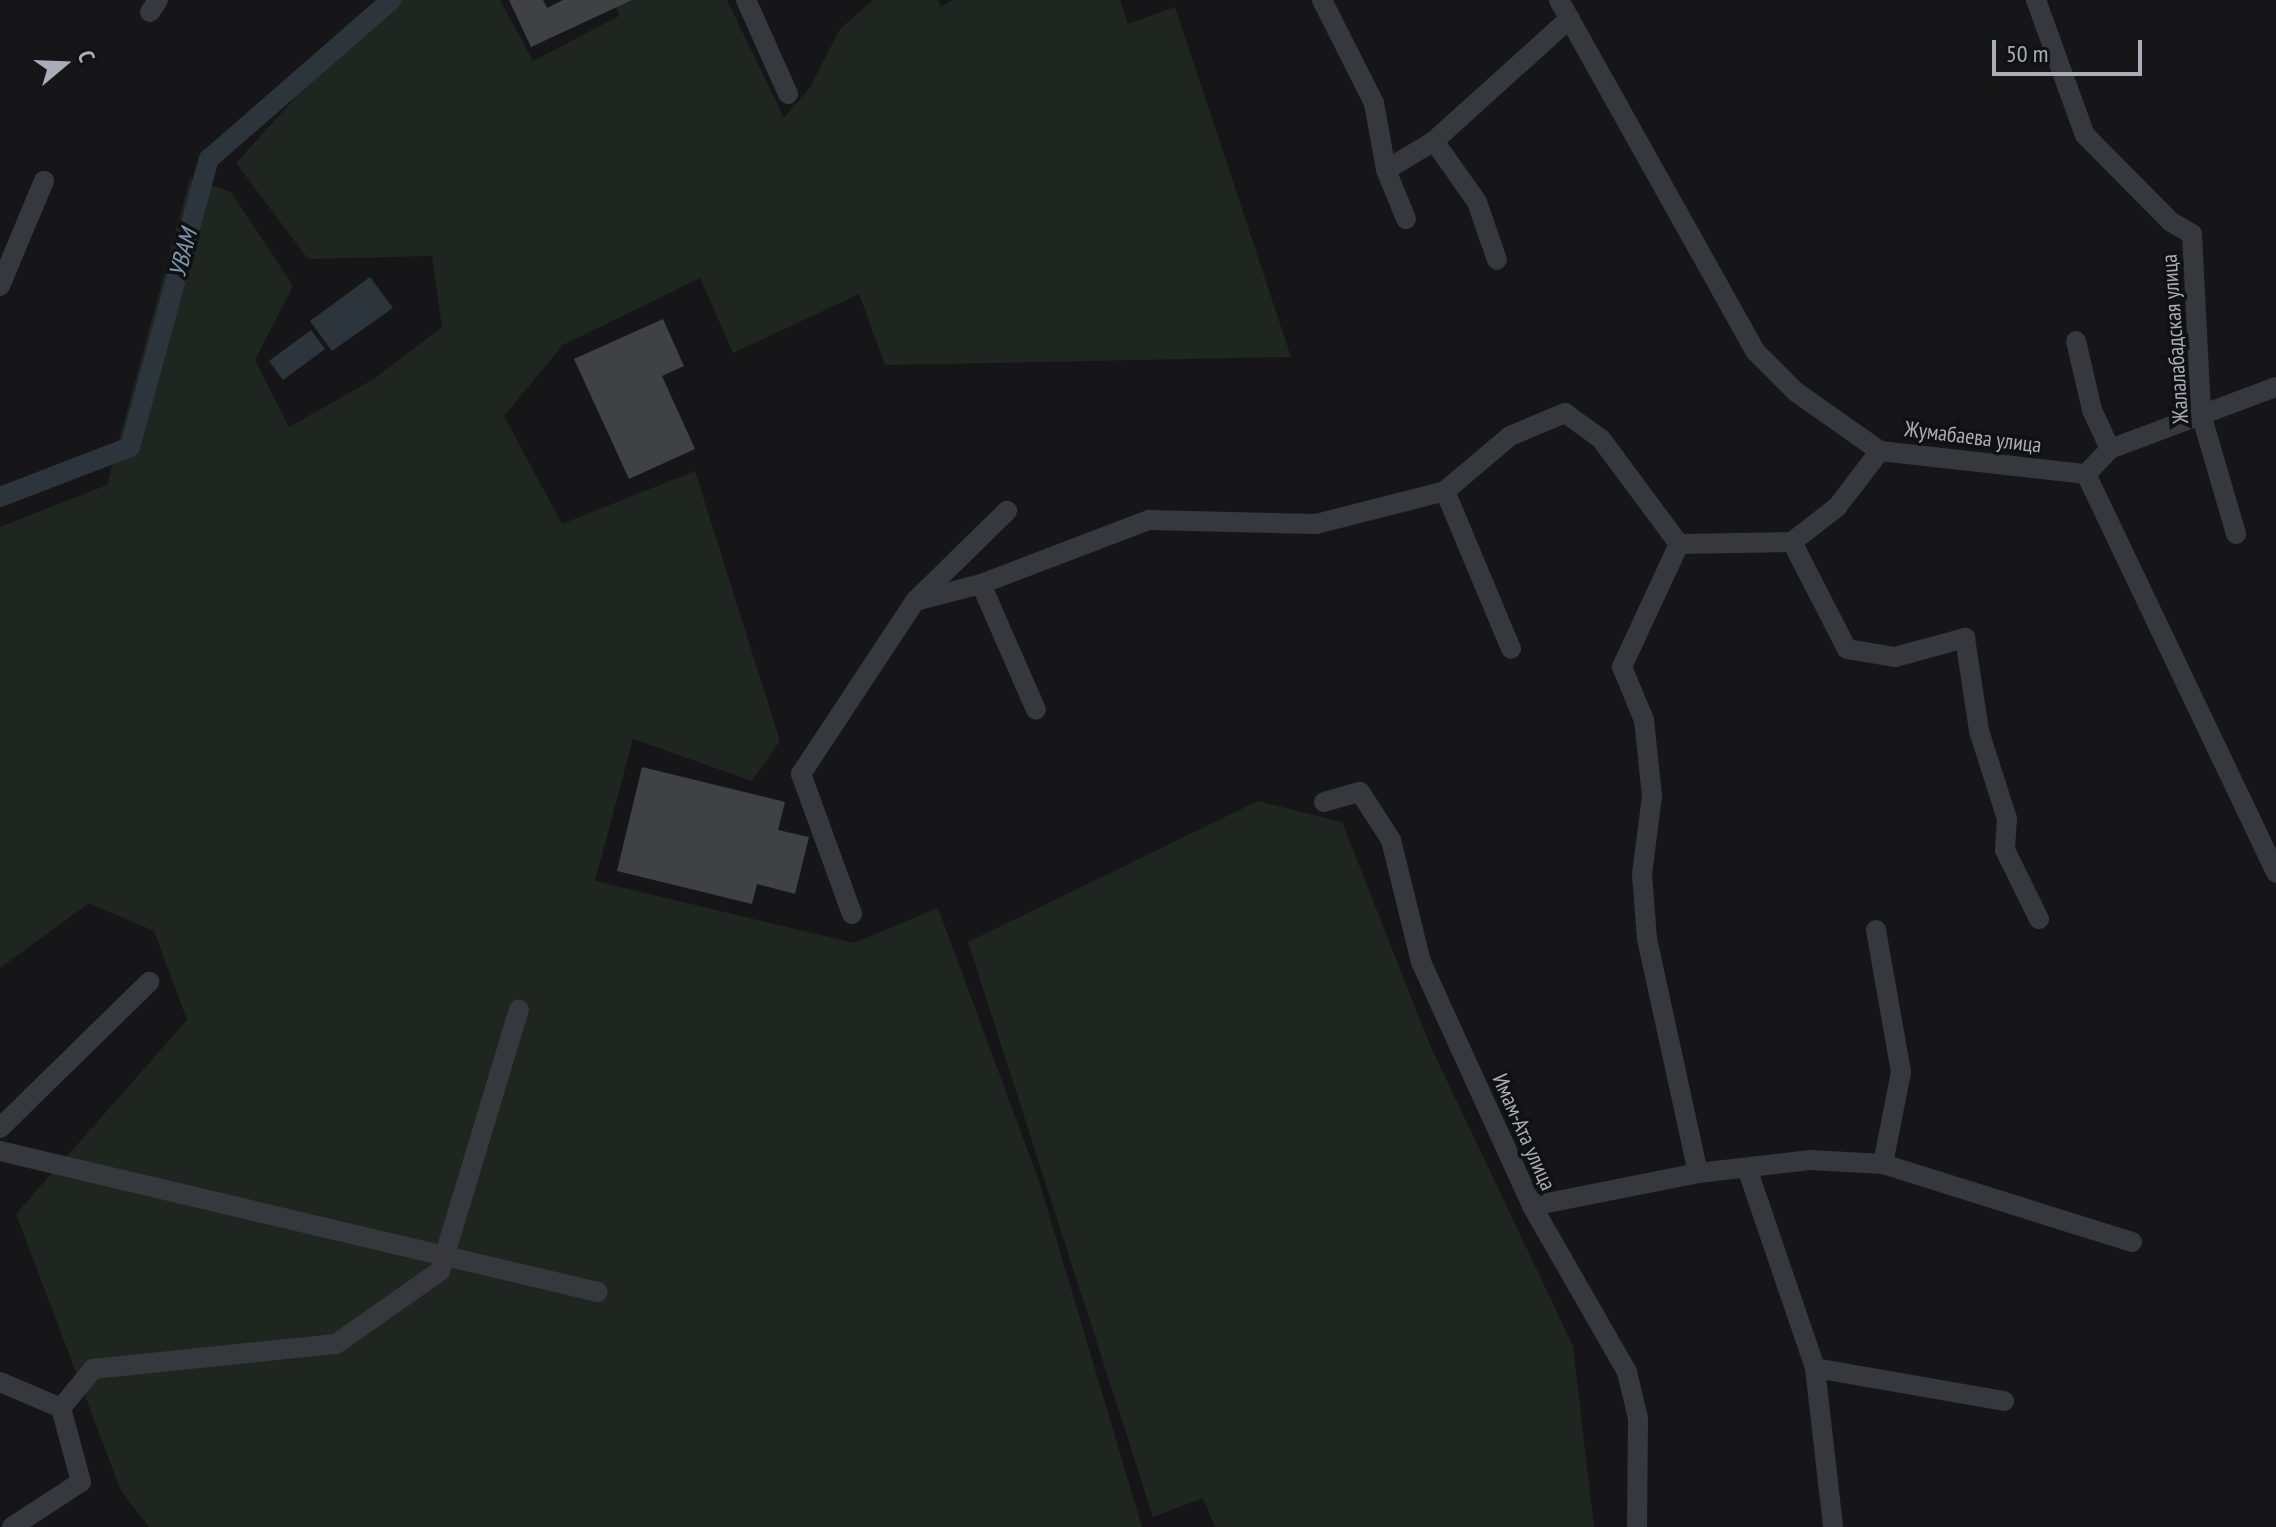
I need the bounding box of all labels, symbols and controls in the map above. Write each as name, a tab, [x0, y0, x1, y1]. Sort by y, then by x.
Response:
north arrow	[24, 24, 104, 104]
scale bar	[1996, 24, 2146, 74]
text: 50 m	[2006, 38, 2048, 69]
text: С	[72, 47, 102, 66]
water label: УВАМ	[163, 226, 203, 280]
street label: Жалалабадская улица	[2156, 253, 2194, 425]
street label: Жумабаева улица	[1903, 416, 2043, 458]
street label: Имам-Ата улица	[1487, 1070, 1561, 1194]

